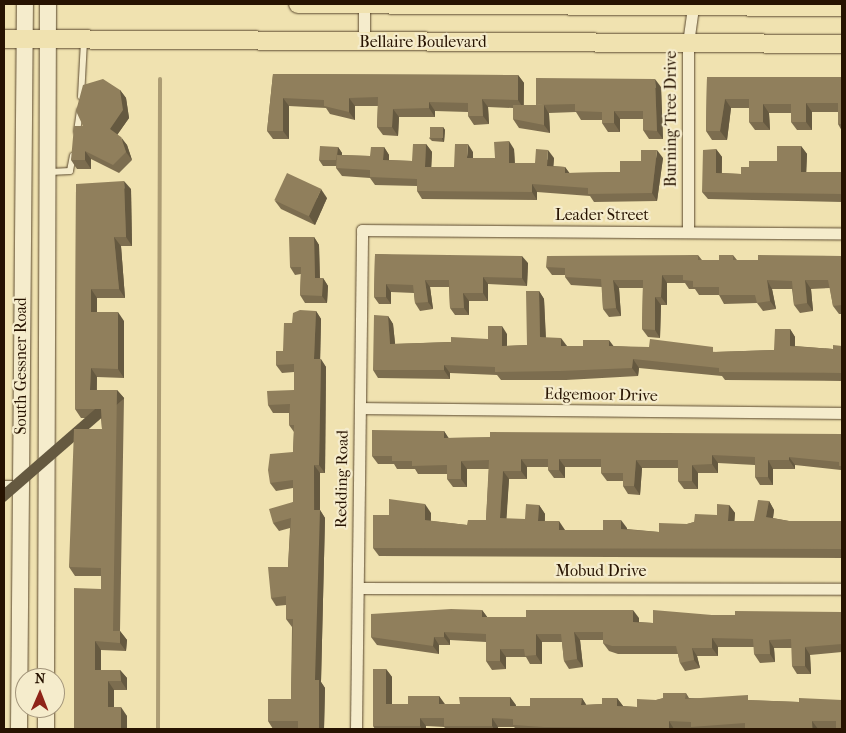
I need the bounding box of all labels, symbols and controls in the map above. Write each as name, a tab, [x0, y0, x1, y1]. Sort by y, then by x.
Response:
street label: Bellaire Boulevard	[359, 32, 487, 52]
street label: Burning Tree Drive	[661, 51, 681, 187]
street label: Leader Street	[555, 205, 649, 225]
street label: South Gessner Road	[11, 297, 31, 435]
street label: Edgemoor Drive	[544, 384, 658, 406]
street label: Redding Road	[332, 430, 352, 528]
street label: Mobud Drive	[556, 561, 646, 581]
north arrow	[15, 668, 65, 718]
text: N	[35, 670, 46, 687]

